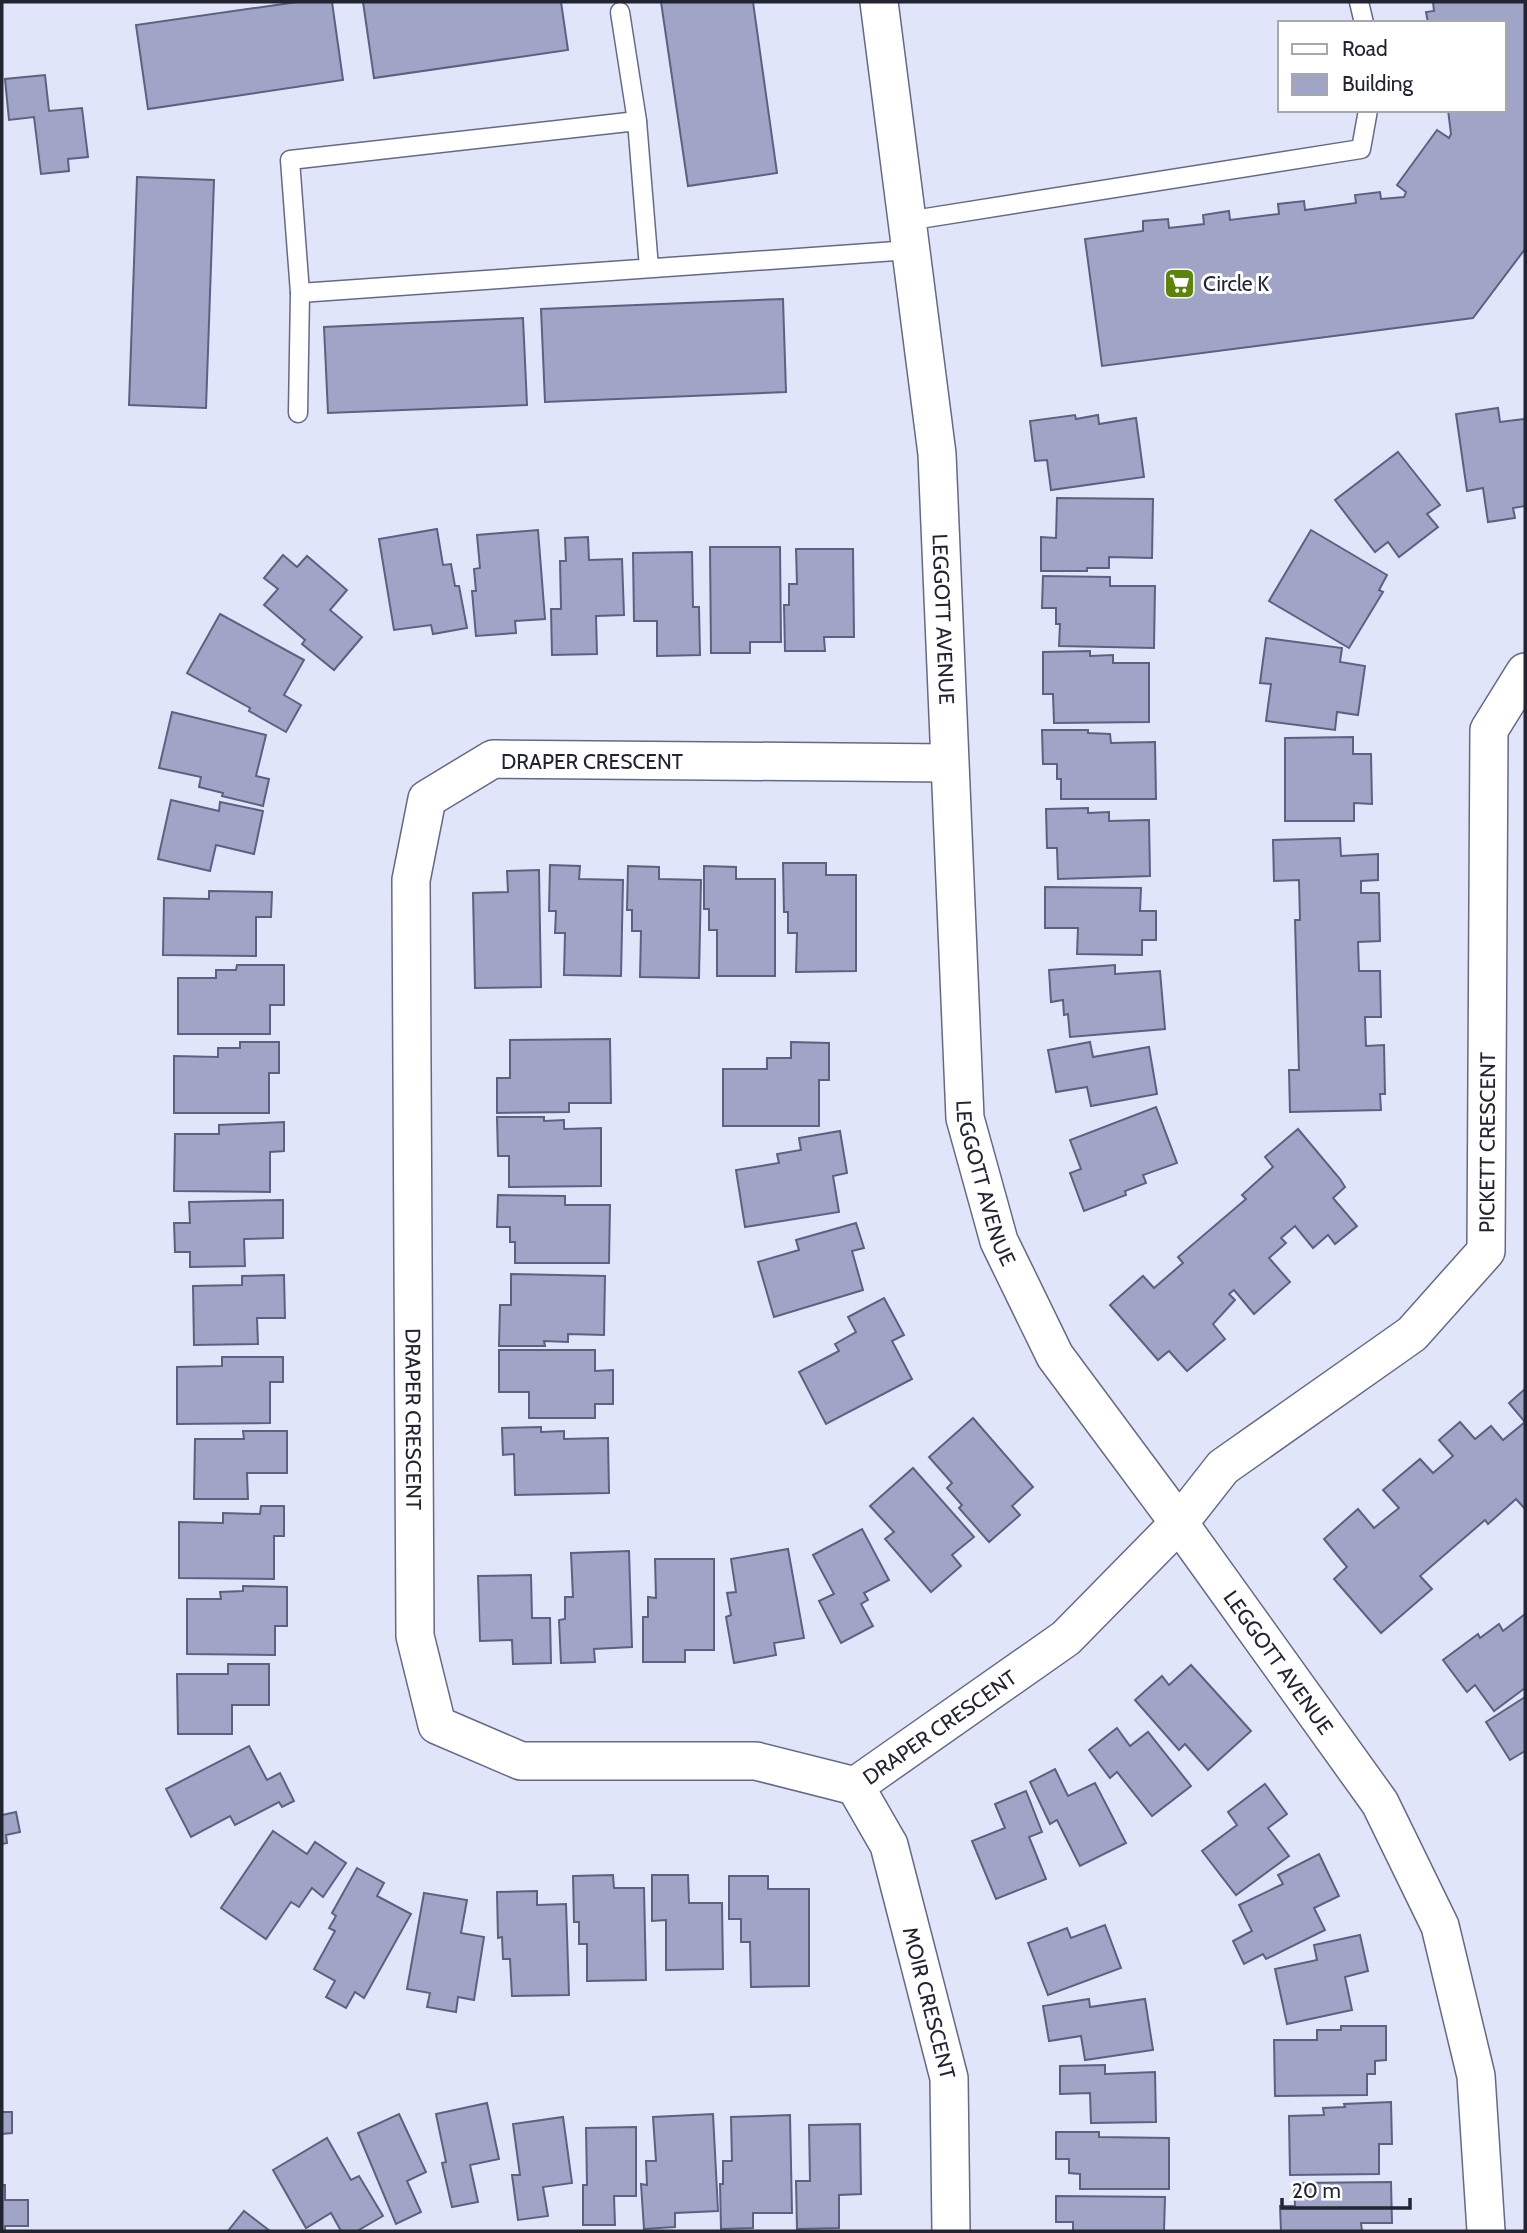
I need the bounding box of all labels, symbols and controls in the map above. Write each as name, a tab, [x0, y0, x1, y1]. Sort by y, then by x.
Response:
legend	[1278, 21, 1506, 112]
text: Road	[1342, 36, 1388, 61]
text: Building	[1342, 71, 1414, 96]
supermarket icon: Circle K	[1163, 266, 1197, 300]
place label: Circle K	[1203, 271, 1269, 296]
street label: LEGGOTT AVENUE	[928, 533, 960, 705]
street label: DRAPER CRESCENT	[501, 749, 683, 774]
street label: PICKETT CRESCENT	[1474, 1052, 1500, 1233]
street label: LEGGOTT AVENUE	[952, 1100, 1021, 1269]
street label: DRAPER CRESCENT	[401, 1328, 427, 1510]
street label: LEGGOTT AVENUE	[1219, 1585, 1339, 1739]
street label: DRAPER CRESCENT	[858, 1664, 1021, 1789]
street label: MOIR CRESCENT	[898, 1924, 961, 2081]
scale bar	[1282, 2166, 1410, 2210]
text: 20 m	[1292, 2178, 1341, 2203]

